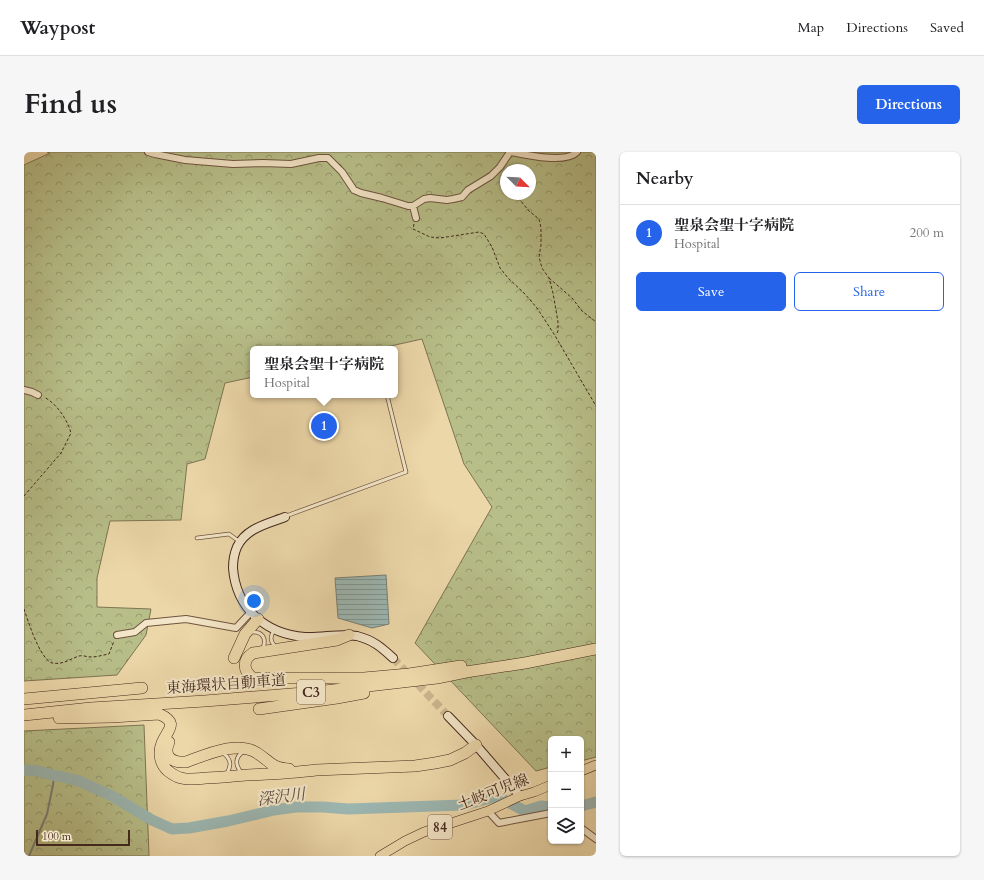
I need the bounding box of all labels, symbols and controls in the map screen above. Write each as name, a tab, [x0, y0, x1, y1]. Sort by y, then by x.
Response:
text: Waypost	[20, 15, 95, 41]
text: Map	[798, 18, 824, 37]
text: Directions	[846, 18, 908, 37]
text: Saved	[930, 18, 964, 37]
text: Find us	[24, 85, 117, 123]
button: Directions	[857, 85, 960, 124]
north arrow	[500, 164, 536, 200]
text: Nearby	[636, 167, 693, 190]
text: 聖泉会聖十字病院	[674, 215, 794, 235]
text: 1	[646, 224, 652, 242]
text: 200 m	[910, 224, 944, 242]
text: Hospital	[674, 235, 720, 253]
button: Save	[636, 272, 786, 311]
button: Share	[794, 272, 944, 311]
popup	[250, 346, 398, 398]
text: 聖泉会聖十字病院	[264, 354, 384, 374]
text: Hospital	[264, 374, 310, 392]
pin: 1	[311, 411, 337, 441]
your location	[244, 591, 264, 611]
street label: 東海環状自動車道	[165, 670, 287, 698]
road number: C3	[297, 680, 325, 704]
map controls	[548, 736, 584, 844]
button: +	[548, 736, 584, 772]
street label: 土岐可児線	[454, 769, 532, 815]
button: −	[548, 772, 584, 808]
water label: 深沢川	[256, 783, 308, 811]
button: layers	[548, 808, 584, 844]
road number: 84	[428, 815, 452, 839]
scale bar	[36, 828, 130, 847]
text: 100 m	[42, 829, 71, 844]

